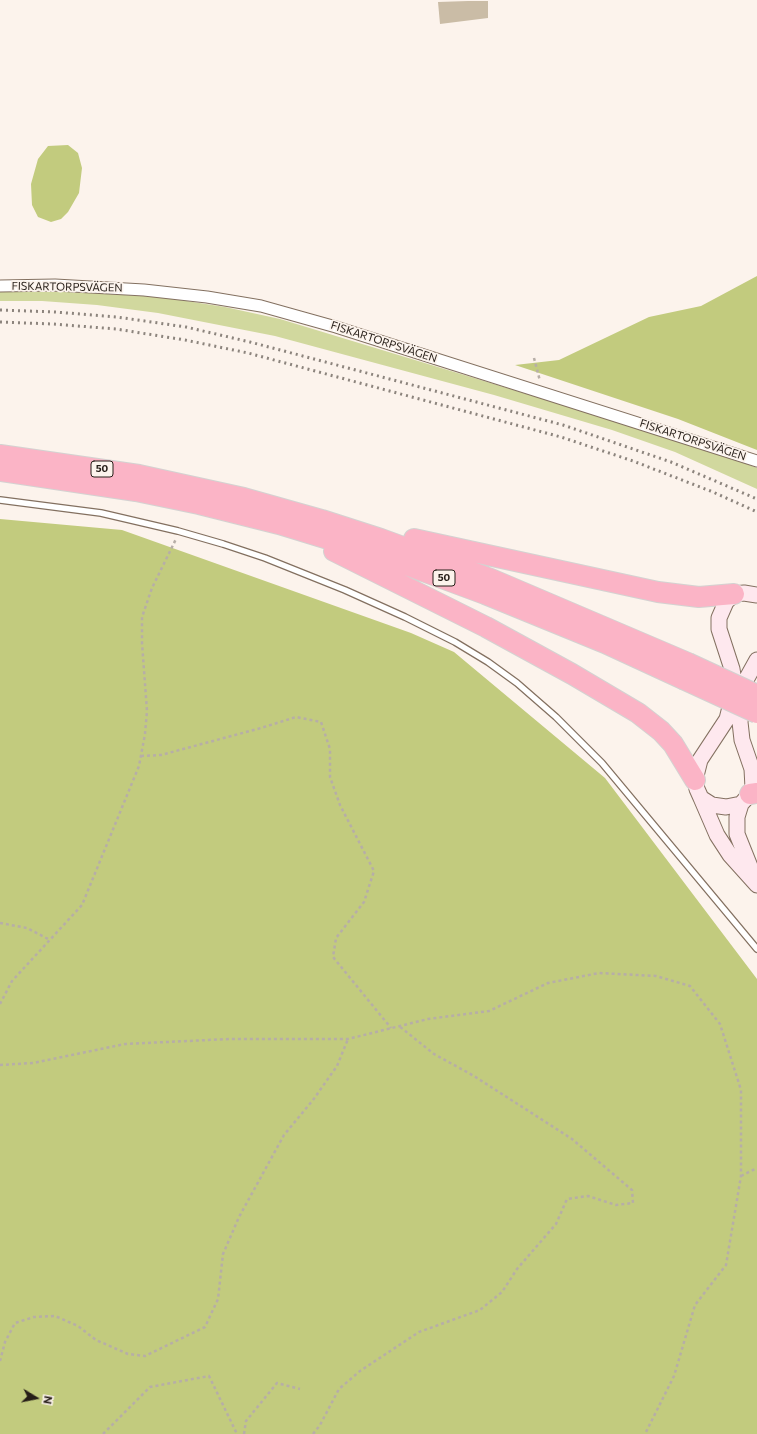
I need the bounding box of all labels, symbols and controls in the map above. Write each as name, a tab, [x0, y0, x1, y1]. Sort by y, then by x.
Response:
street label: FISKARTORPSVÄGEN	[11, 279, 123, 295]
street label: FISKARTORPSVÄGEN	[329, 319, 439, 365]
street label: FISKARTORPSVÄGEN	[638, 417, 748, 463]
road number: 50	[91, 461, 113, 477]
road number: 50	[433, 570, 455, 586]
north arrow	[16, 1378, 56, 1418]
text: N	[41, 1395, 55, 1405]

